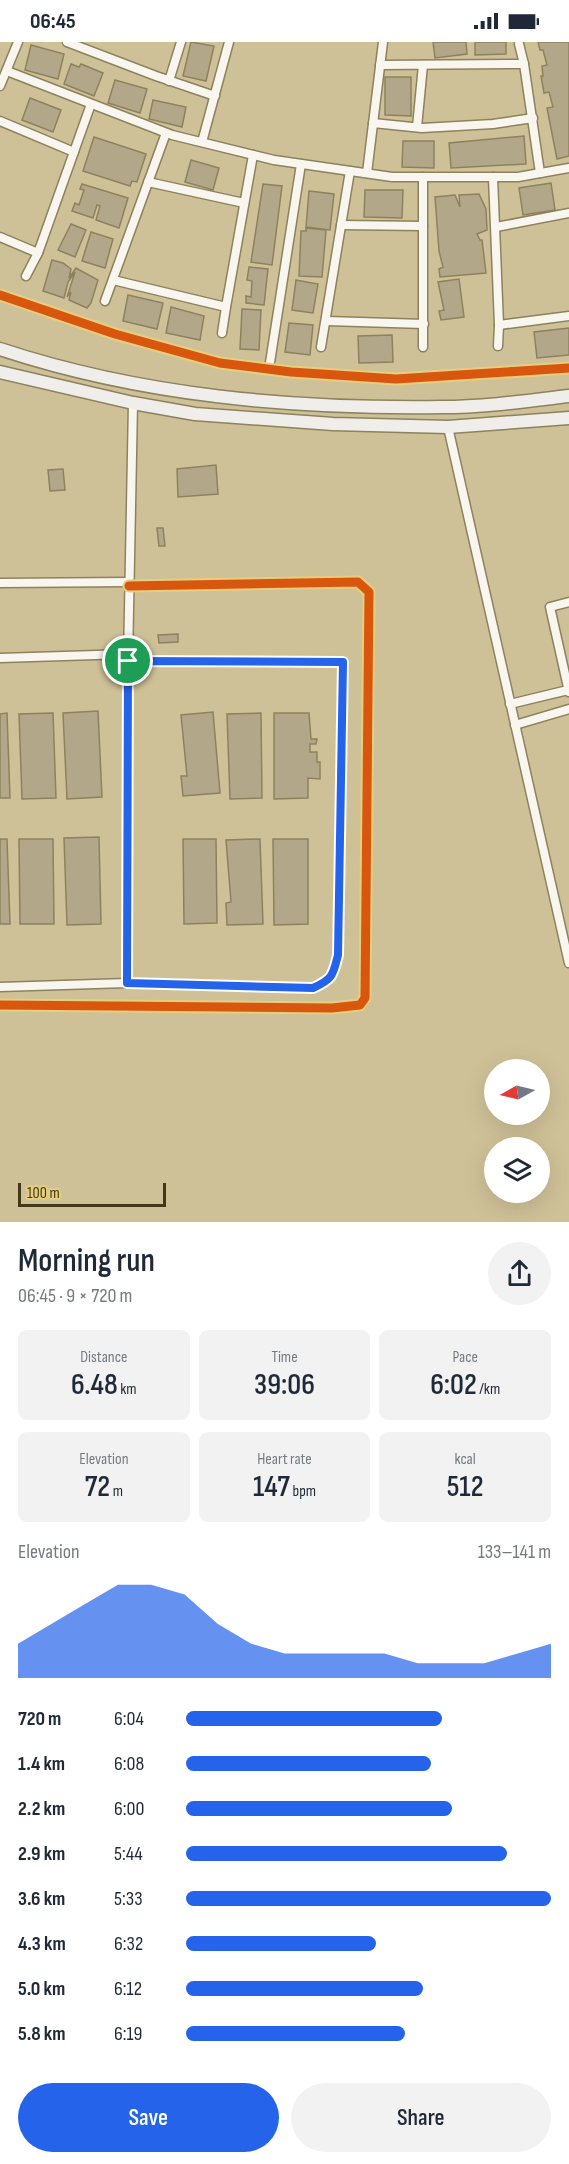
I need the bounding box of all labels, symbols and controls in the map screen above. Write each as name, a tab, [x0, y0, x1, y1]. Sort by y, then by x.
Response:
text: 06:45	[30, 8, 76, 35]
pin	[102, 635, 153, 686]
icon: arrive	[111, 644, 144, 677]
north arrow	[484, 1059, 550, 1125]
map controls	[484, 1059, 550, 1203]
button: layers	[484, 1137, 550, 1203]
scale bar	[18, 1180, 166, 1208]
text: 100 m	[27, 1184, 60, 1203]
text: Morning run	[18, 1241, 155, 1281]
button: share	[488, 1242, 551, 1305]
text: 06:45 · 9 × 720 m	[18, 1284, 132, 1308]
text: Distance	[80, 1348, 127, 1367]
text: Time	[271, 1348, 298, 1367]
text: Pace	[452, 1348, 478, 1367]
text: 6.48	[71, 1367, 118, 1403]
text: 39:06	[254, 1367, 315, 1403]
text: 6:02	[430, 1367, 477, 1403]
text: km	[118, 1380, 137, 1399]
text: /km	[477, 1380, 500, 1399]
text: Elevation	[79, 1450, 129, 1469]
text: Heart rate	[257, 1450, 312, 1469]
text: kcal	[455, 1450, 476, 1469]
text: 72	[85, 1469, 110, 1505]
text: 147	[253, 1469, 290, 1505]
text: 512	[447, 1469, 484, 1505]
text: m	[110, 1482, 123, 1501]
text: bpm	[290, 1482, 316, 1501]
text: Elevation	[18, 1540, 80, 1564]
text: 133–141 m	[478, 1540, 551, 1564]
text: 720 m	[18, 1707, 61, 1731]
text: 6:04	[114, 1707, 144, 1731]
text: 1.4 km	[18, 1752, 65, 1776]
text: 6:08	[114, 1752, 144, 1776]
text: 2.2 km	[18, 1797, 65, 1821]
text: 6:00	[114, 1797, 144, 1821]
text: 2.9 km	[18, 1842, 65, 1866]
text: 5:44	[114, 1842, 143, 1866]
text: 3.6 km	[18, 1887, 65, 1911]
text: 5:33	[114, 1887, 143, 1911]
text: 4.3 km	[18, 1932, 66, 1956]
text: 6:32	[114, 1932, 143, 1956]
text: 5.0 km	[18, 1977, 65, 2001]
text: 6:12	[114, 1977, 142, 2001]
text: 5.8 km	[18, 2022, 66, 2046]
text: 6:19	[114, 2022, 142, 2046]
button: Save	[18, 2083, 279, 2152]
button: Share	[291, 2083, 551, 2152]

